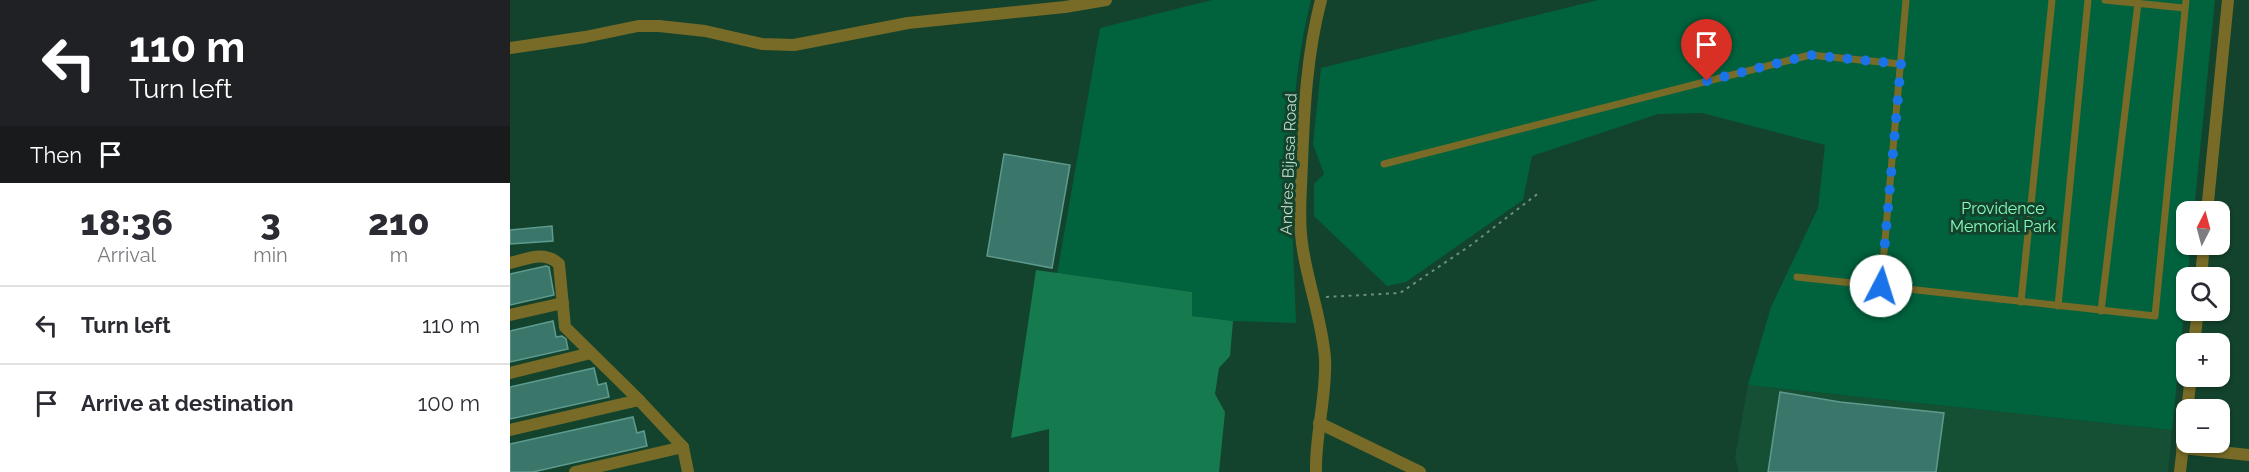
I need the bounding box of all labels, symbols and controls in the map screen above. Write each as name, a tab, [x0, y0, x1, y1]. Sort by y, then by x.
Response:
pin	[1681, 19, 1732, 81]
text: 110 m	[129, 23, 245, 72]
icon: left	[30, 24, 108, 102]
icon: arrive	[1690, 28, 1723, 61]
text: Turn left	[129, 73, 232, 104]
street label: Andres Bijasa Road	[1277, 93, 1300, 235]
icon: arrive	[94, 138, 127, 171]
text: Then	[30, 142, 82, 168]
park label: Providence Memorial Park	[1950, 199, 2056, 236]
text: 18:36	[80, 201, 173, 243]
text: 3	[260, 201, 281, 243]
text: 210	[368, 201, 430, 243]
north arrow	[2176, 201, 2230, 255]
map controls	[2176, 201, 2230, 453]
text: Arrival	[97, 243, 156, 267]
text: min	[253, 243, 288, 267]
text: m	[390, 243, 408, 267]
position arrow	[1849, 254, 1913, 318]
button: search	[2176, 267, 2230, 321]
icon: left	[30, 309, 63, 342]
text: Turn left	[81, 312, 171, 338]
text: 110 m	[422, 312, 480, 338]
button: +	[2176, 333, 2230, 387]
icon: arrive	[30, 387, 63, 420]
text: Arrive at destination	[81, 390, 294, 416]
text: 100 m	[418, 390, 480, 416]
button: −	[2176, 399, 2230, 453]

